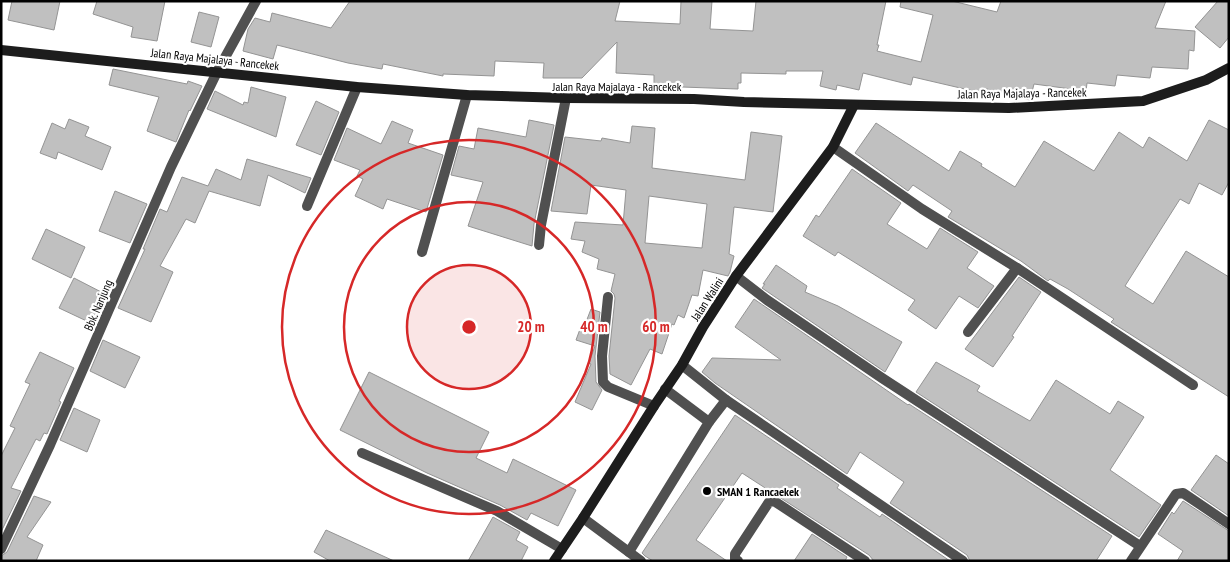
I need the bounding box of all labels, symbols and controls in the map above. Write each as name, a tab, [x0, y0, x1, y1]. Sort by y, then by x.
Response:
street label: Jalan Raya Majalaya - Rancekek	[149, 45, 280, 73]
street label: Jalan Raya Majalaya - Rancekek	[552, 79, 682, 94]
street label: Jalan Raya Majalaya - Rancekek	[956, 84, 1087, 102]
street label: Jalan Walini	[687, 275, 727, 324]
street label: Bbk. Nanjung	[81, 277, 115, 333]
text: 20 m	[517, 317, 545, 336]
text: 40 m	[580, 317, 608, 336]
text: 60 m	[642, 317, 670, 336]
centre of rings	[460, 318, 478, 336]
place label: SMAN 1 Rancaekek	[717, 484, 799, 499]
marker: SMAN 1 Rancaekek	[701, 485, 713, 497]

